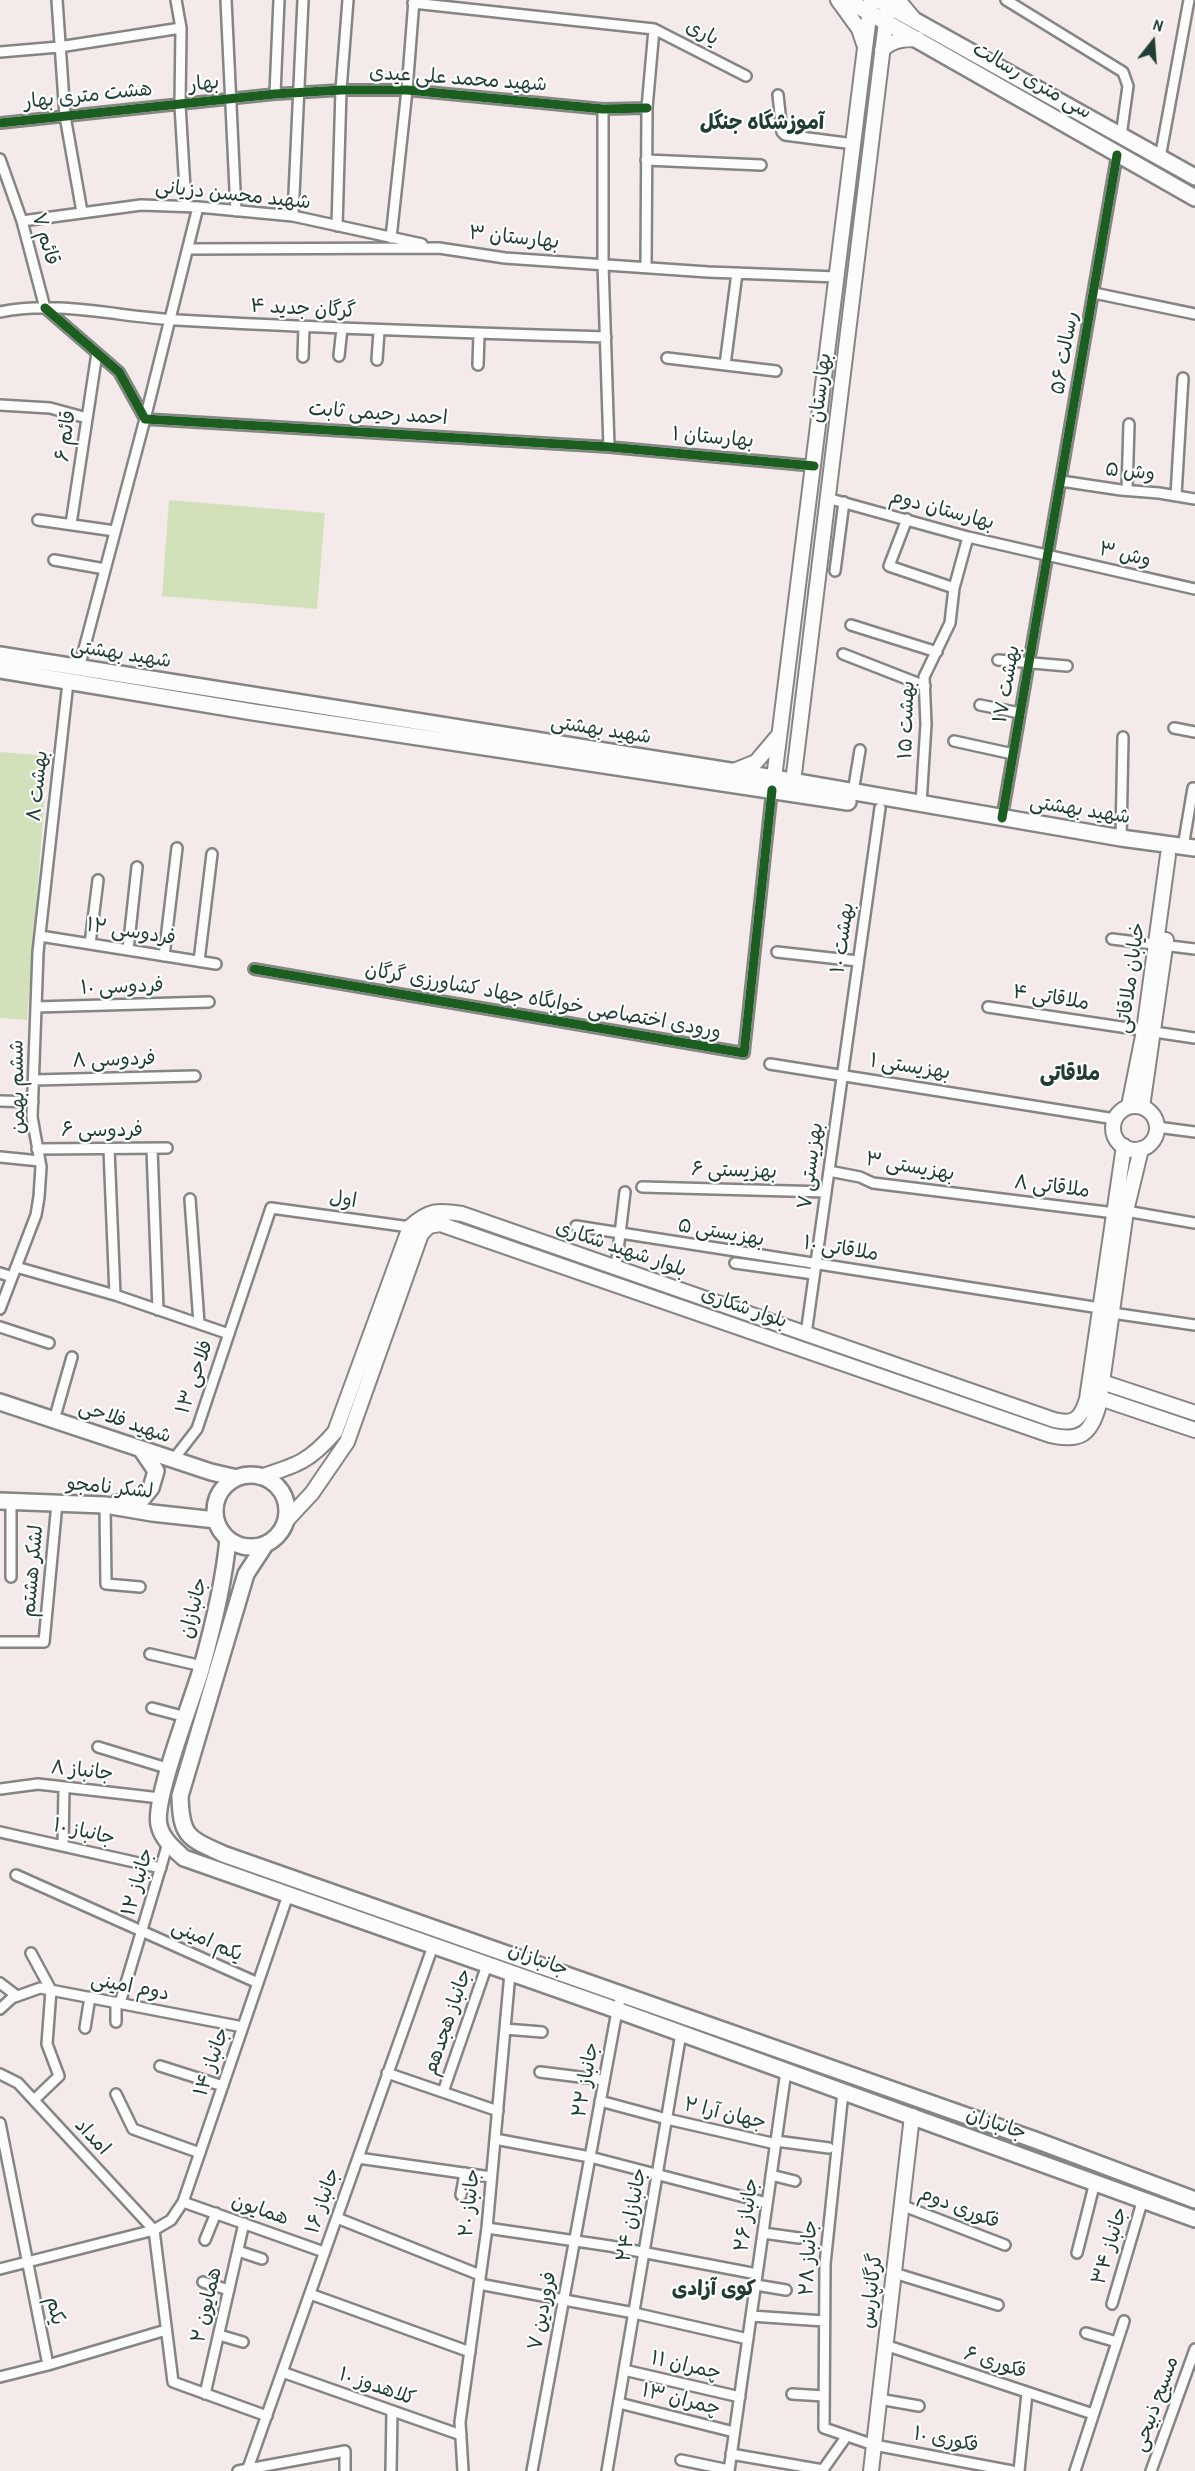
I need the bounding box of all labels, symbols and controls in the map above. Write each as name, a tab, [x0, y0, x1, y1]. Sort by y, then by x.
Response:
north arrow	[1123, 12, 1183, 72]
text: N	[1151, 13, 1166, 37]
street label: یاری	[681, 15, 723, 51]
street label: سی متری رسالت	[968, 37, 1096, 125]
street label: شهید محمد علی عیدی	[368, 61, 548, 97]
street label: بهار	[188, 70, 220, 98]
street label: هشت متری بهار	[23, 77, 153, 115]
district label: آموزشگاه جنگل	[700, 110, 824, 136]
street label: شهید محسن دزیانی	[154, 175, 312, 215]
street label: ۷ قائم	[26, 210, 64, 268]
street label: بهارستان ۳	[467, 221, 561, 255]
street label: گرگان جدید ۴	[250, 294, 356, 324]
street label: ۵۶ رسالت	[1046, 309, 1084, 397]
street label: بهارستان	[805, 352, 837, 424]
street label: احمد رحیمی ثابت	[308, 397, 448, 431]
street label: قائم ۶	[51, 409, 81, 463]
street label: ۱ بهارستان	[671, 422, 755, 454]
street label: وش ۵	[1104, 457, 1156, 487]
street label: بهارستان دوم	[887, 485, 997, 535]
street label: وش ۳	[1097, 537, 1153, 573]
street label: شهید بهشتی	[69, 634, 173, 674]
street label: بهشت ۱۷	[988, 643, 1026, 725]
street label: بهشت ۱۵	[894, 680, 920, 760]
street label: شهید بهشتی	[549, 710, 653, 750]
street label: ۸ بهشت	[22, 749, 54, 823]
street label: شهید بهشتی	[1028, 790, 1132, 830]
street label: بهشت ۱۰	[826, 901, 860, 975]
street label: ۱۲ فردوسی	[85, 913, 177, 951]
street label: خیابان ملاقاتی	[1111, 921, 1151, 1035]
street label: ورودی اختصاصی خوابگاه جهاد کشاورزی گرگان	[363, 958, 723, 1044]
street label: ۱۰ فردوسی	[80, 974, 164, 1000]
street label: ملاقاتی ۴	[1011, 980, 1091, 1016]
street label: ششم بهمن	[5, 1039, 31, 1135]
street label: ۸ فردوسی	[72, 1047, 156, 1073]
street label: بهزیستی ۱	[868, 1049, 952, 1085]
district label: ملاقاتی	[1040, 1061, 1100, 1087]
street label: ۶ فردوسی	[61, 1119, 143, 1143]
street label: ۷ بهزیستی	[793, 1121, 829, 1211]
street label: ۳ بهزیستی	[864, 1147, 956, 1187]
street label: بهزیستی ۶	[691, 1158, 777, 1184]
street label: ملاقاتی ۸	[1013, 1170, 1091, 1204]
street label: اول	[328, 1186, 358, 1214]
street label: ۵ بهزیستی	[676, 1214, 766, 1252]
street label: بلوار شهید شکاری	[552, 1215, 690, 1283]
street label: ۱۰ ملاقاتی	[802, 1231, 880, 1267]
street label: بلوار شکاری	[698, 1282, 790, 1334]
street label: ۱۳ فلاحی	[171, 1337, 219, 1417]
street label: شهید فلاحی	[76, 1395, 174, 1449]
street label: لشکر نامجو	[66, 1472, 154, 1504]
street label: لشکر هشتم	[17, 1524, 49, 1618]
street label: جانبازان	[175, 1575, 213, 1641]
street label: جانباز ۸	[50, 1756, 114, 1786]
street label: ۱۰ جانباز	[51, 1813, 117, 1851]
street label: ۱۲ جانباز	[117, 1845, 159, 1919]
street label: یکم امینی	[168, 1915, 246, 1967]
street label: جانبازان	[505, 1938, 571, 1982]
street label: جانباز هجدهم	[419, 1966, 477, 2078]
street label: دوم امینی	[89, 1968, 171, 2006]
street label: جانباز ۱۴	[189, 2025, 235, 2099]
street label: ۲۲ جانباز	[568, 2041, 604, 2119]
street label: ۲ جهان آرا	[682, 2093, 768, 2135]
street label: جانبازان	[963, 2103, 1029, 2145]
street label: امداد	[69, 2114, 115, 2160]
street label: جانباز ۱۶	[301, 2165, 345, 2237]
street label: جانبازان ۲۴	[612, 2166, 652, 2264]
street label: ۲۰ جانباز	[454, 2168, 486, 2238]
street label: جانباز ۲۶	[730, 2177, 764, 2253]
street label: فکوری دوم	[915, 2182, 1003, 2234]
street label: همایون	[228, 2189, 292, 2231]
street label: ۳۴ جانباز	[1087, 2204, 1133, 2288]
street label: جانباز ۲۸	[795, 2219, 823, 2297]
street label: گرگانپارس	[855, 2252, 889, 2330]
street label: ۲ همایون	[187, 2265, 227, 2345]
street label: فروردین ۷	[524, 2269, 562, 2353]
district label: کوی آزادی	[672, 2276, 756, 2302]
street label: یکم	[41, 2295, 69, 2327]
street label: فکوری ۶	[961, 2342, 1029, 2384]
street label: ۱۱ چمران	[649, 2346, 723, 2386]
street label: مسیح ذبیحی	[1128, 2353, 1184, 2455]
street label: کلاهدوز ۱۰	[335, 2363, 419, 2411]
street label: ۱۳ چمران	[639, 2379, 723, 2421]
street label: فکوری ۱۰	[911, 2422, 981, 2458]

